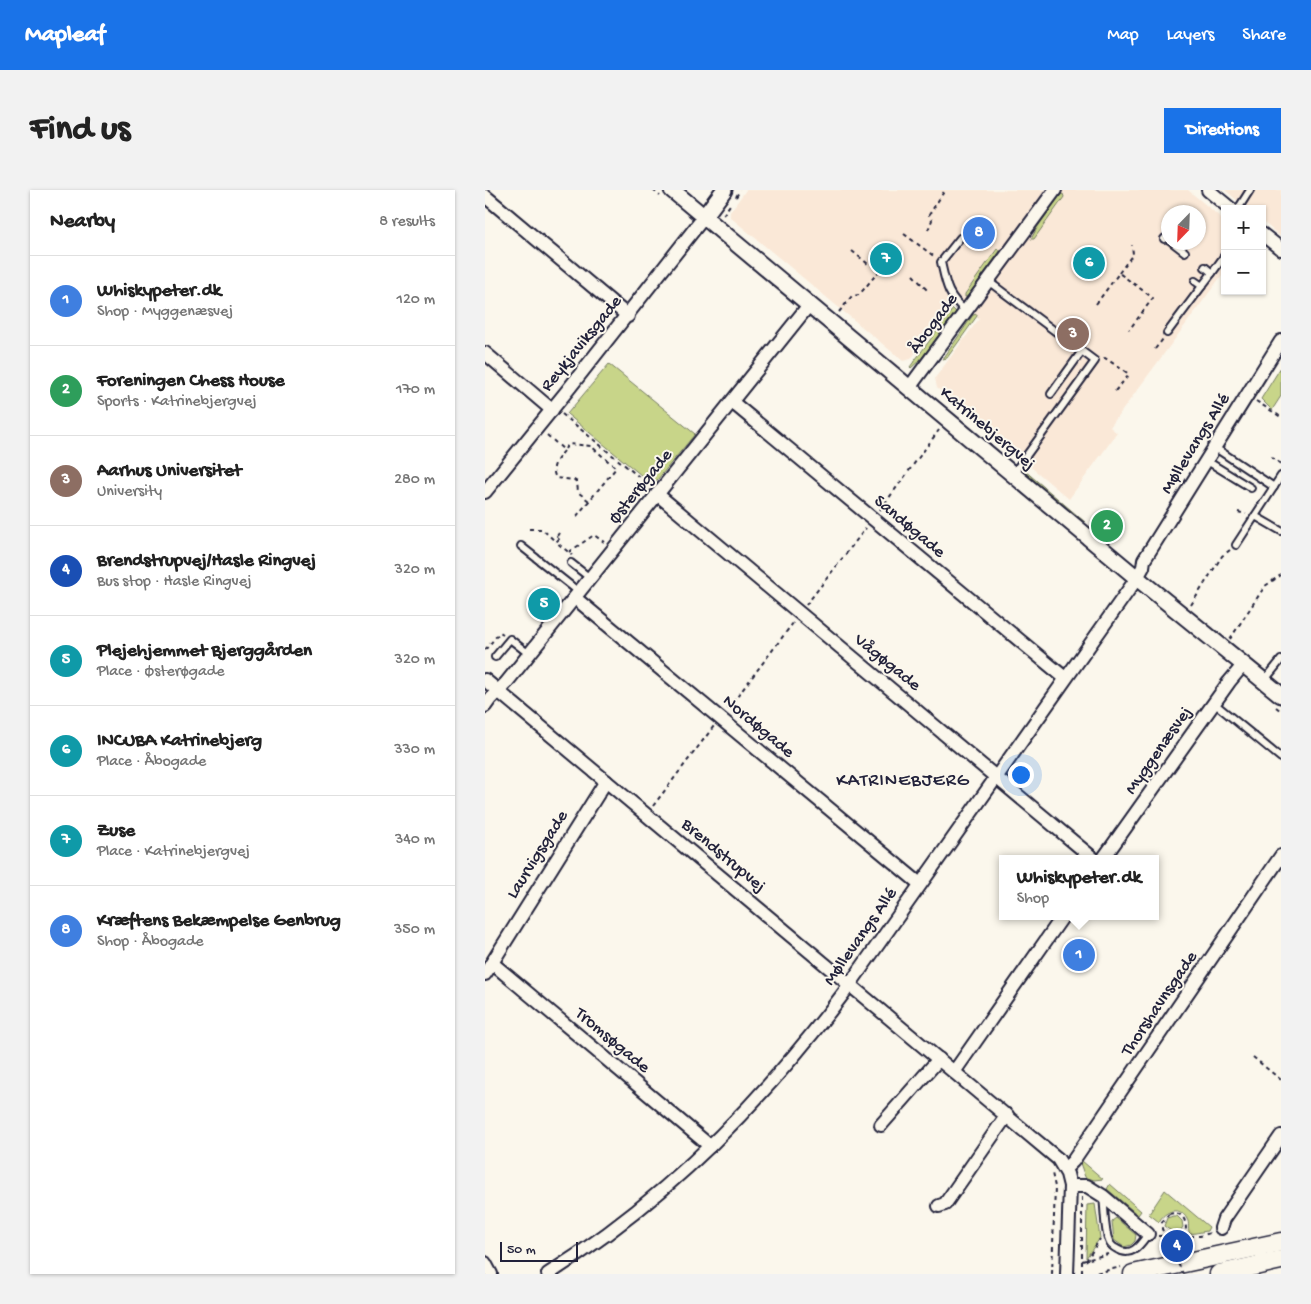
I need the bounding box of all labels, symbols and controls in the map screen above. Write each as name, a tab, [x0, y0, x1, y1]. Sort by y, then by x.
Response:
text: Mapleaf	[25, 21, 105, 50]
text: Map	[1107, 25, 1139, 46]
text: Layers	[1167, 25, 1214, 46]
text: Share	[1242, 25, 1286, 46]
button: Directions	[1164, 108, 1281, 153]
text: Find us	[30, 110, 130, 151]
north arrow	[1161, 205, 1206, 250]
map controls	[1221, 205, 1266, 295]
button: +	[1221, 205, 1266, 250]
text: Nearby	[50, 210, 115, 235]
text: 8 results	[379, 213, 435, 232]
pin: 8	[963, 214, 995, 252]
pin: 7	[870, 240, 902, 278]
pin: 6	[1073, 244, 1105, 282]
button: −	[1221, 250, 1266, 295]
text: Whiskypeter.dk	[97, 280, 221, 303]
street label: Åbogade	[903, 288, 963, 358]
text: 1	[63, 291, 69, 310]
text: 120 m	[396, 291, 435, 310]
street label: Reykjaviksgade	[537, 291, 628, 396]
text: Shop · Myggenæsvej	[97, 303, 233, 322]
pin: 3	[1057, 315, 1089, 353]
text: Foreningen Chess House	[97, 370, 285, 393]
text: 2	[62, 381, 70, 400]
text: 170 m	[396, 381, 435, 400]
street label: Katrinebjergvej	[935, 383, 1039, 475]
street label: Møllevangs Allé	[1157, 389, 1236, 498]
text: Sports · Katrinebjergvej	[97, 393, 257, 412]
street label: Østerøgade	[605, 445, 678, 529]
text: Aarhus Universitet	[97, 460, 242, 483]
text: 3	[62, 471, 70, 490]
text: 280 m	[394, 471, 435, 490]
text: University	[97, 483, 162, 502]
street label: Sandøgade	[869, 491, 950, 563]
pin: 2	[1091, 507, 1123, 545]
text: Brendstrupvej/Hasle Ringvej	[97, 550, 316, 573]
text: 4	[62, 561, 70, 580]
text: 320 m	[395, 561, 435, 580]
text: Bus stop · Hasle Ringvej	[97, 573, 252, 592]
pin: 5	[528, 585, 560, 623]
street label: Vågøgade	[849, 629, 925, 697]
text: Plejehjemmet Bjerggården	[97, 640, 312, 663]
text: 5	[62, 651, 70, 670]
text: 320 m	[395, 651, 435, 670]
text: Place · Østerøgade	[97, 663, 224, 682]
street label: Nordøgade	[718, 691, 799, 764]
street label: Myggenæsvej	[1121, 703, 1197, 799]
text: INCUBA Katrinebjerg	[97, 730, 262, 753]
text: 6	[62, 741, 70, 760]
text: 330 m	[394, 741, 435, 760]
text: Place · Åbogade	[97, 753, 206, 772]
your location	[1008, 762, 1034, 788]
district label: KATRINEBJERG	[836, 770, 970, 793]
street label: Laurvigsgade	[503, 806, 574, 903]
street label: Brendstrupvej	[676, 814, 770, 897]
text: Zuse	[97, 820, 135, 843]
text: 7	[62, 831, 70, 850]
text: 340 m	[395, 831, 435, 850]
text: Place · Katrinebjergvej	[97, 843, 250, 862]
popup	[999, 855, 1159, 920]
text: Whiskypeter.dk	[1017, 867, 1141, 890]
street label: Møllevangs Allé	[820, 884, 903, 990]
text: Shop	[1017, 890, 1049, 909]
text: Kræftens Bekæmpelse Genbrug	[97, 910, 341, 933]
text: 8	[62, 921, 70, 940]
text: 350 m	[394, 921, 435, 940]
text: Shop · Åbogade	[97, 933, 204, 952]
pin: 1	[1063, 936, 1095, 974]
street label: Thorshavnsgade	[1117, 947, 1203, 1061]
street label: Tromsøgade	[569, 1003, 654, 1079]
pin: 4	[1161, 1227, 1193, 1265]
scale bar	[500, 1239, 577, 1262]
text: 50 m	[507, 1242, 536, 1259]

